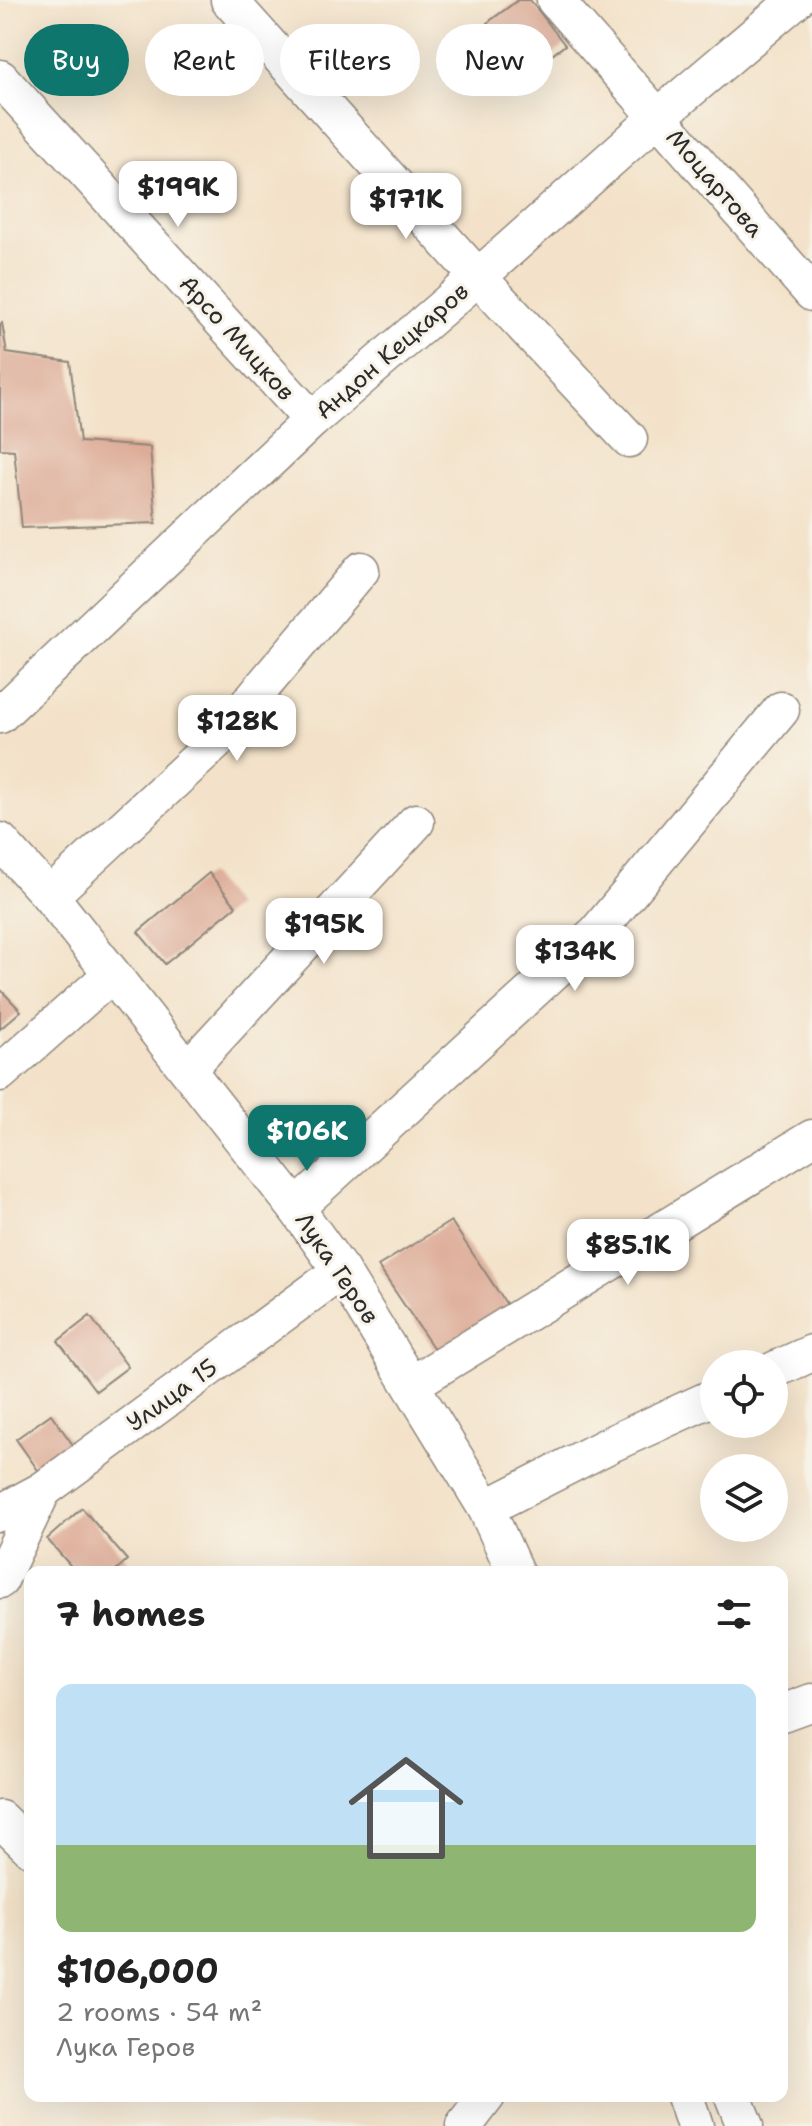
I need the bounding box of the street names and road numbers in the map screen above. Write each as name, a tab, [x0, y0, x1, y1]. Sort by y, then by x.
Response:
street label: Моцартова	[659, 122, 771, 244]
street label: Арсо Мицков	[172, 268, 302, 408]
street label: Андон Кецкаров	[308, 275, 476, 427]
street label: Лука Геров	[288, 1206, 386, 1330]
street label: Улица 15	[120, 1351, 224, 1439]

